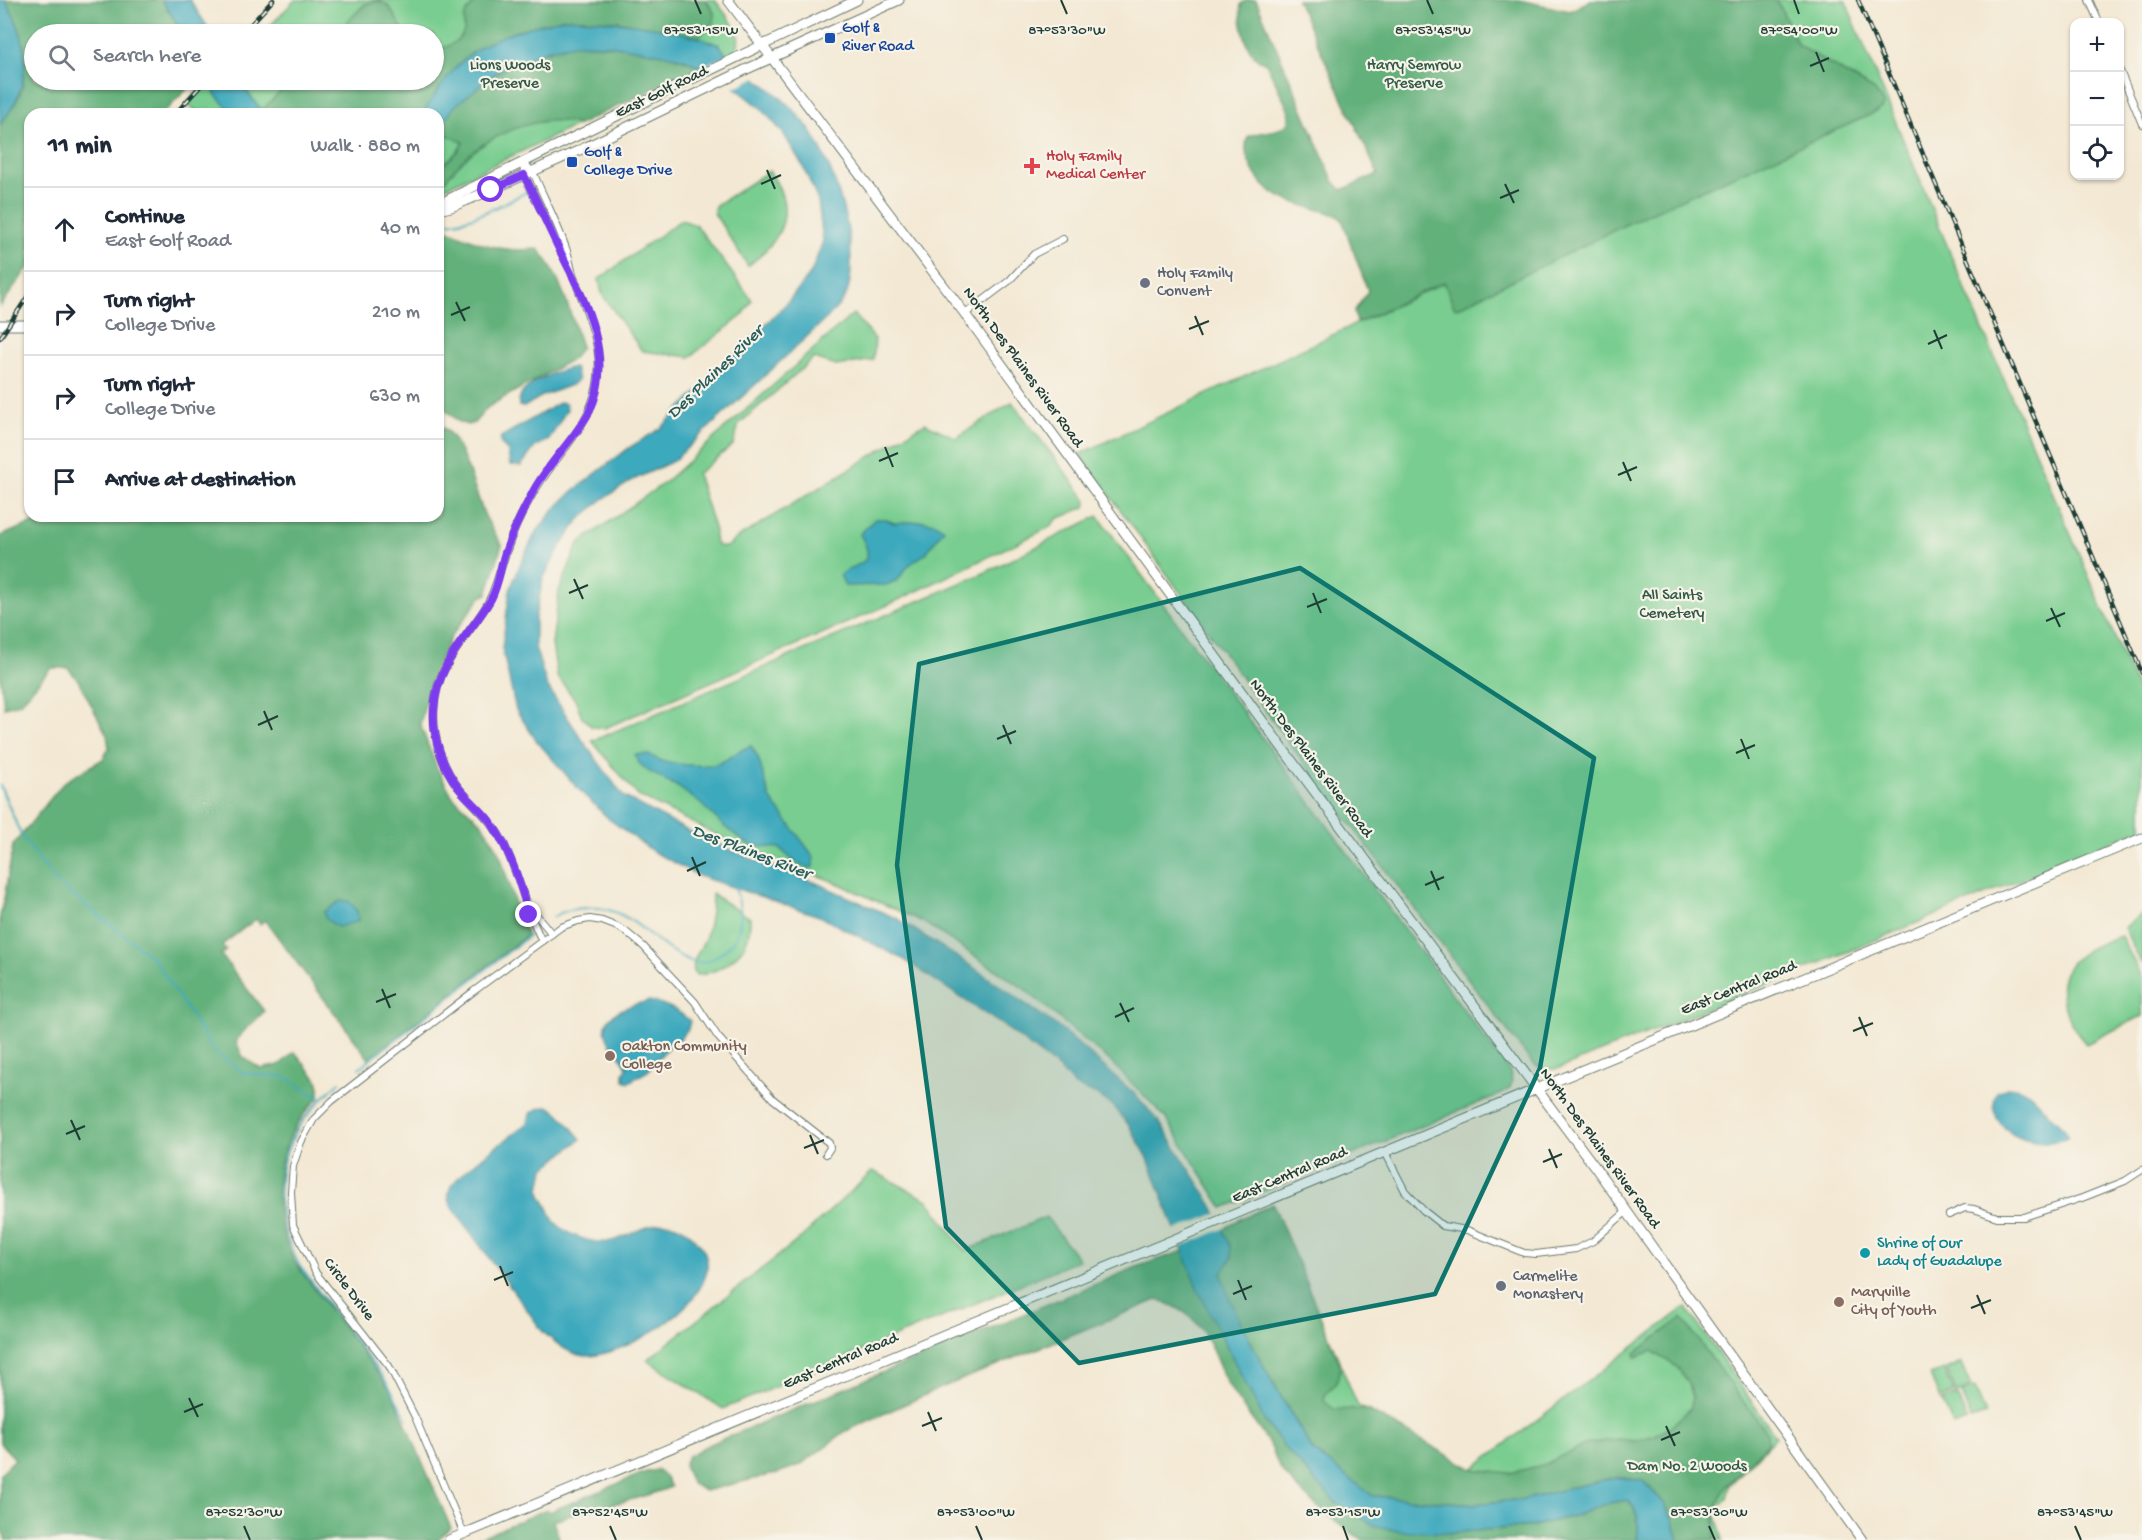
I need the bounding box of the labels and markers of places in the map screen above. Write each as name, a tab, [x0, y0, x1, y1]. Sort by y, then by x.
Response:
place label: Golf & River Road	[842, 20, 915, 57]
marker: Golf & River Road	[823, 31, 837, 45]
place label: Golf & College Drive	[584, 144, 673, 181]
place label: Holy Family Medical Center	[1046, 148, 1146, 185]
marker: Golf & College Drive	[565, 155, 579, 169]
marker: Holy Family Medical Center	[1023, 157, 1041, 175]
place label: Holy Family Convent	[1157, 265, 1233, 302]
marker: Holy Family Convent	[1138, 276, 1152, 290]
place label: Oakton Community College	[622, 1038, 747, 1075]
marker: Oakton Community College	[603, 1049, 617, 1063]
place label: Shrine of Our Lady of Guadalupe	[1877, 1235, 2002, 1272]
marker: Shrine of Our Lady of Guadalupe	[1858, 1246, 1872, 1260]
place label: Carmelite Monastery	[1513, 1268, 1583, 1305]
marker: Carmelite Monastery	[1494, 1279, 1508, 1293]
place label: Maryville City of Youth	[1851, 1284, 1937, 1321]
marker: Maryville City of Youth	[1832, 1295, 1846, 1309]

